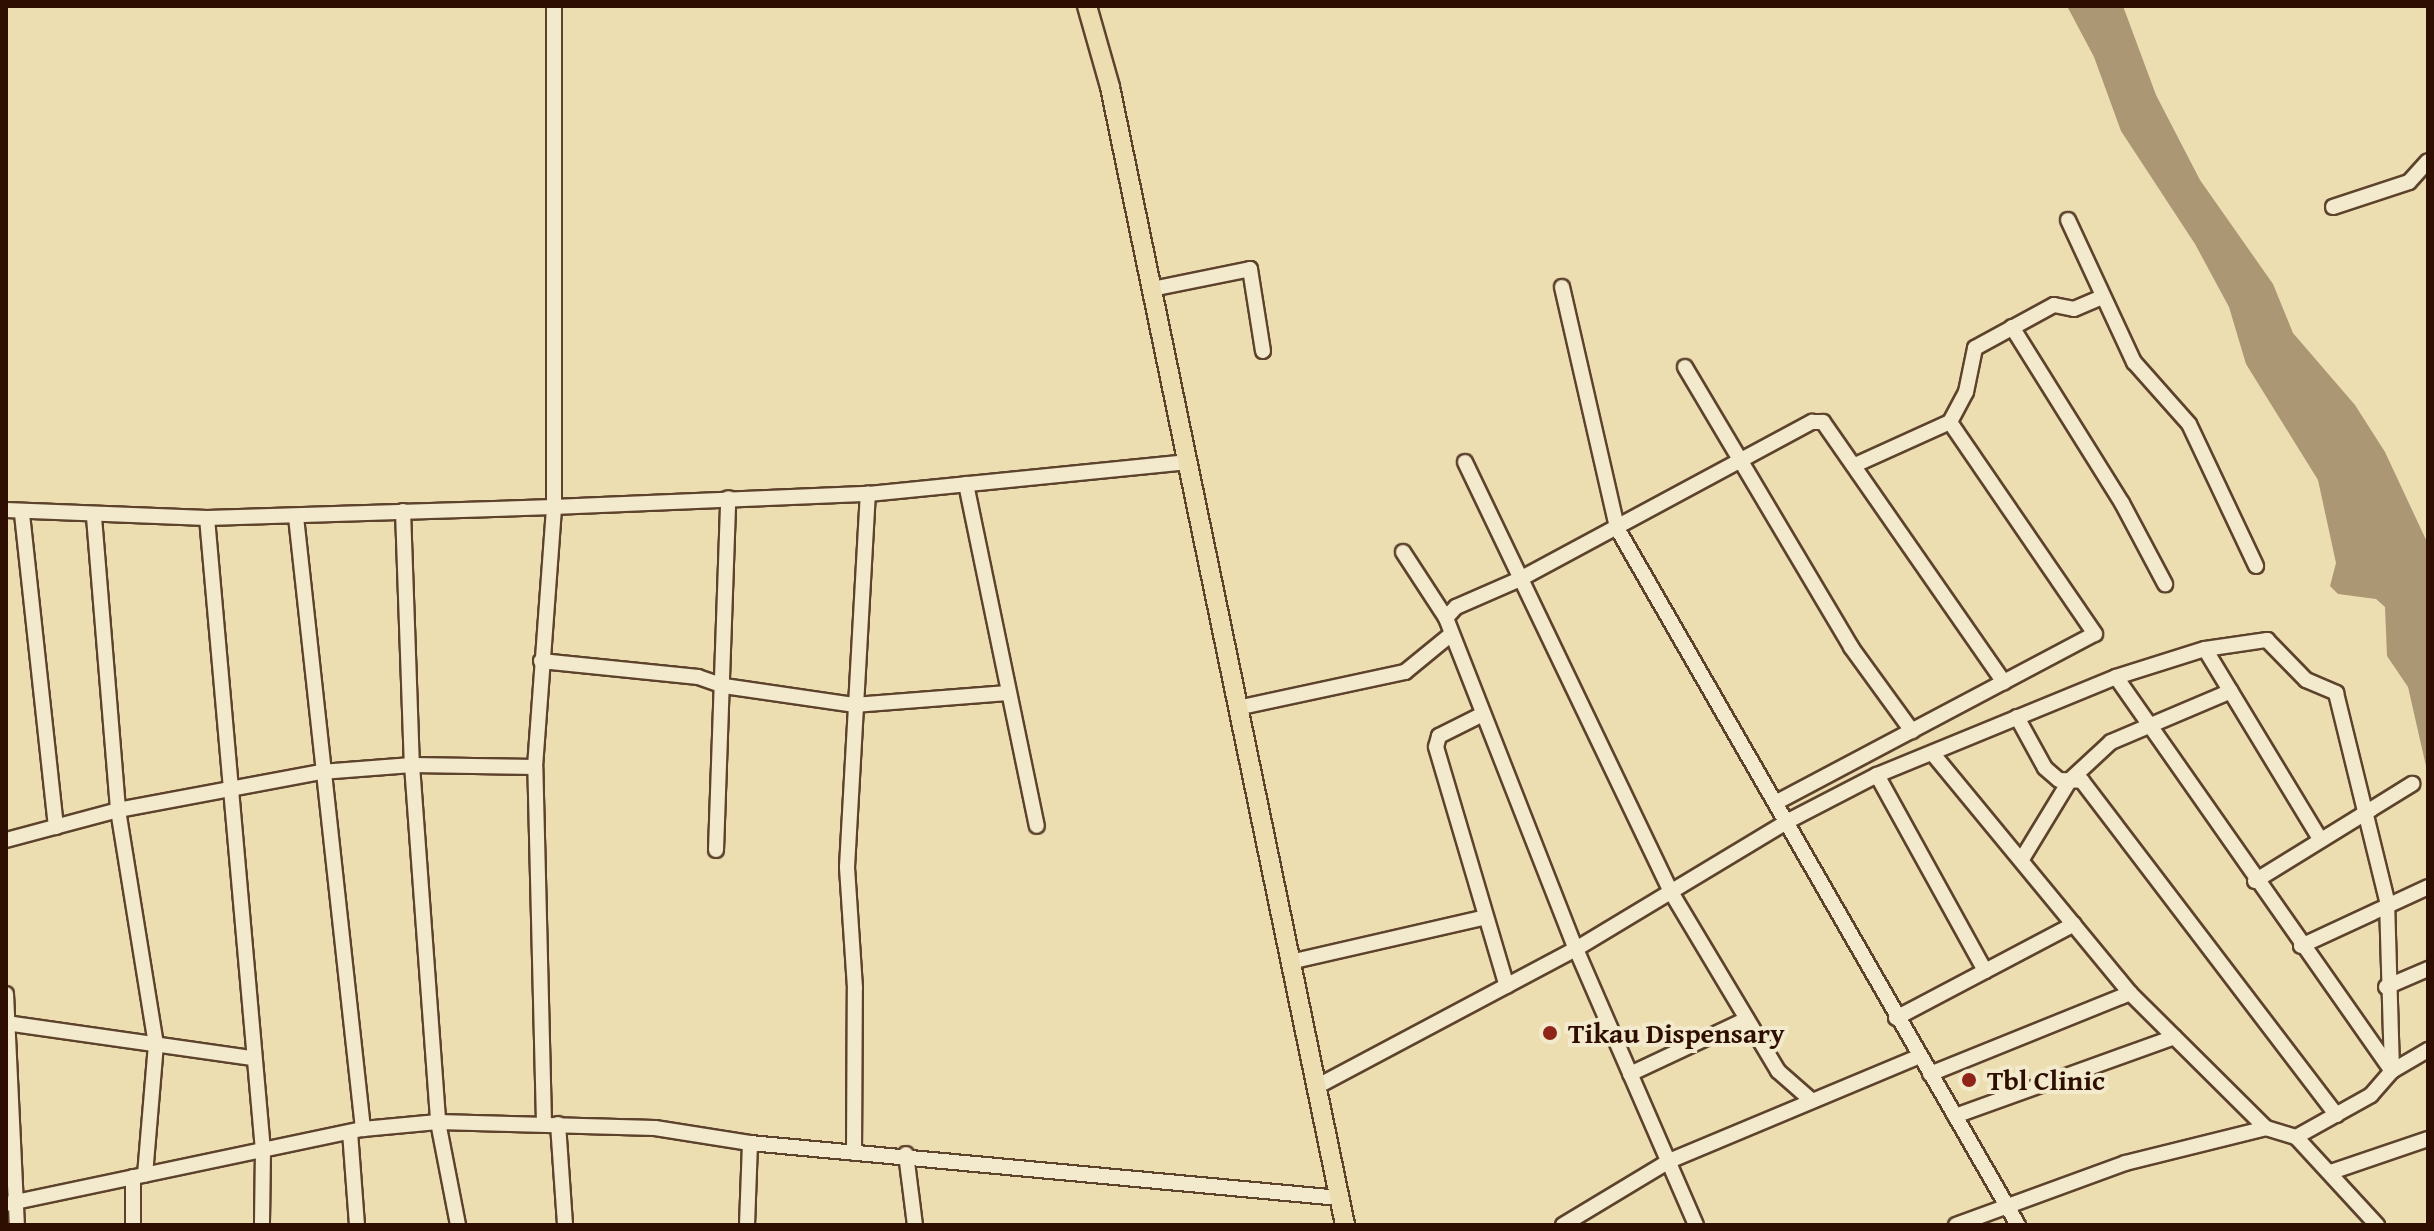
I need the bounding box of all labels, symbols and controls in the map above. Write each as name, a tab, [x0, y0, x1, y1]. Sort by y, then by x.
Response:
place label: Tikau Dispensary	[1568, 1016, 1784, 1050]
marker: Tikau Dispensary	[1539, 1022, 1561, 1044]
place label: Tbl Clinic	[1987, 1063, 2105, 1097]
marker: Tbl Clinic	[1958, 1069, 1980, 1091]

